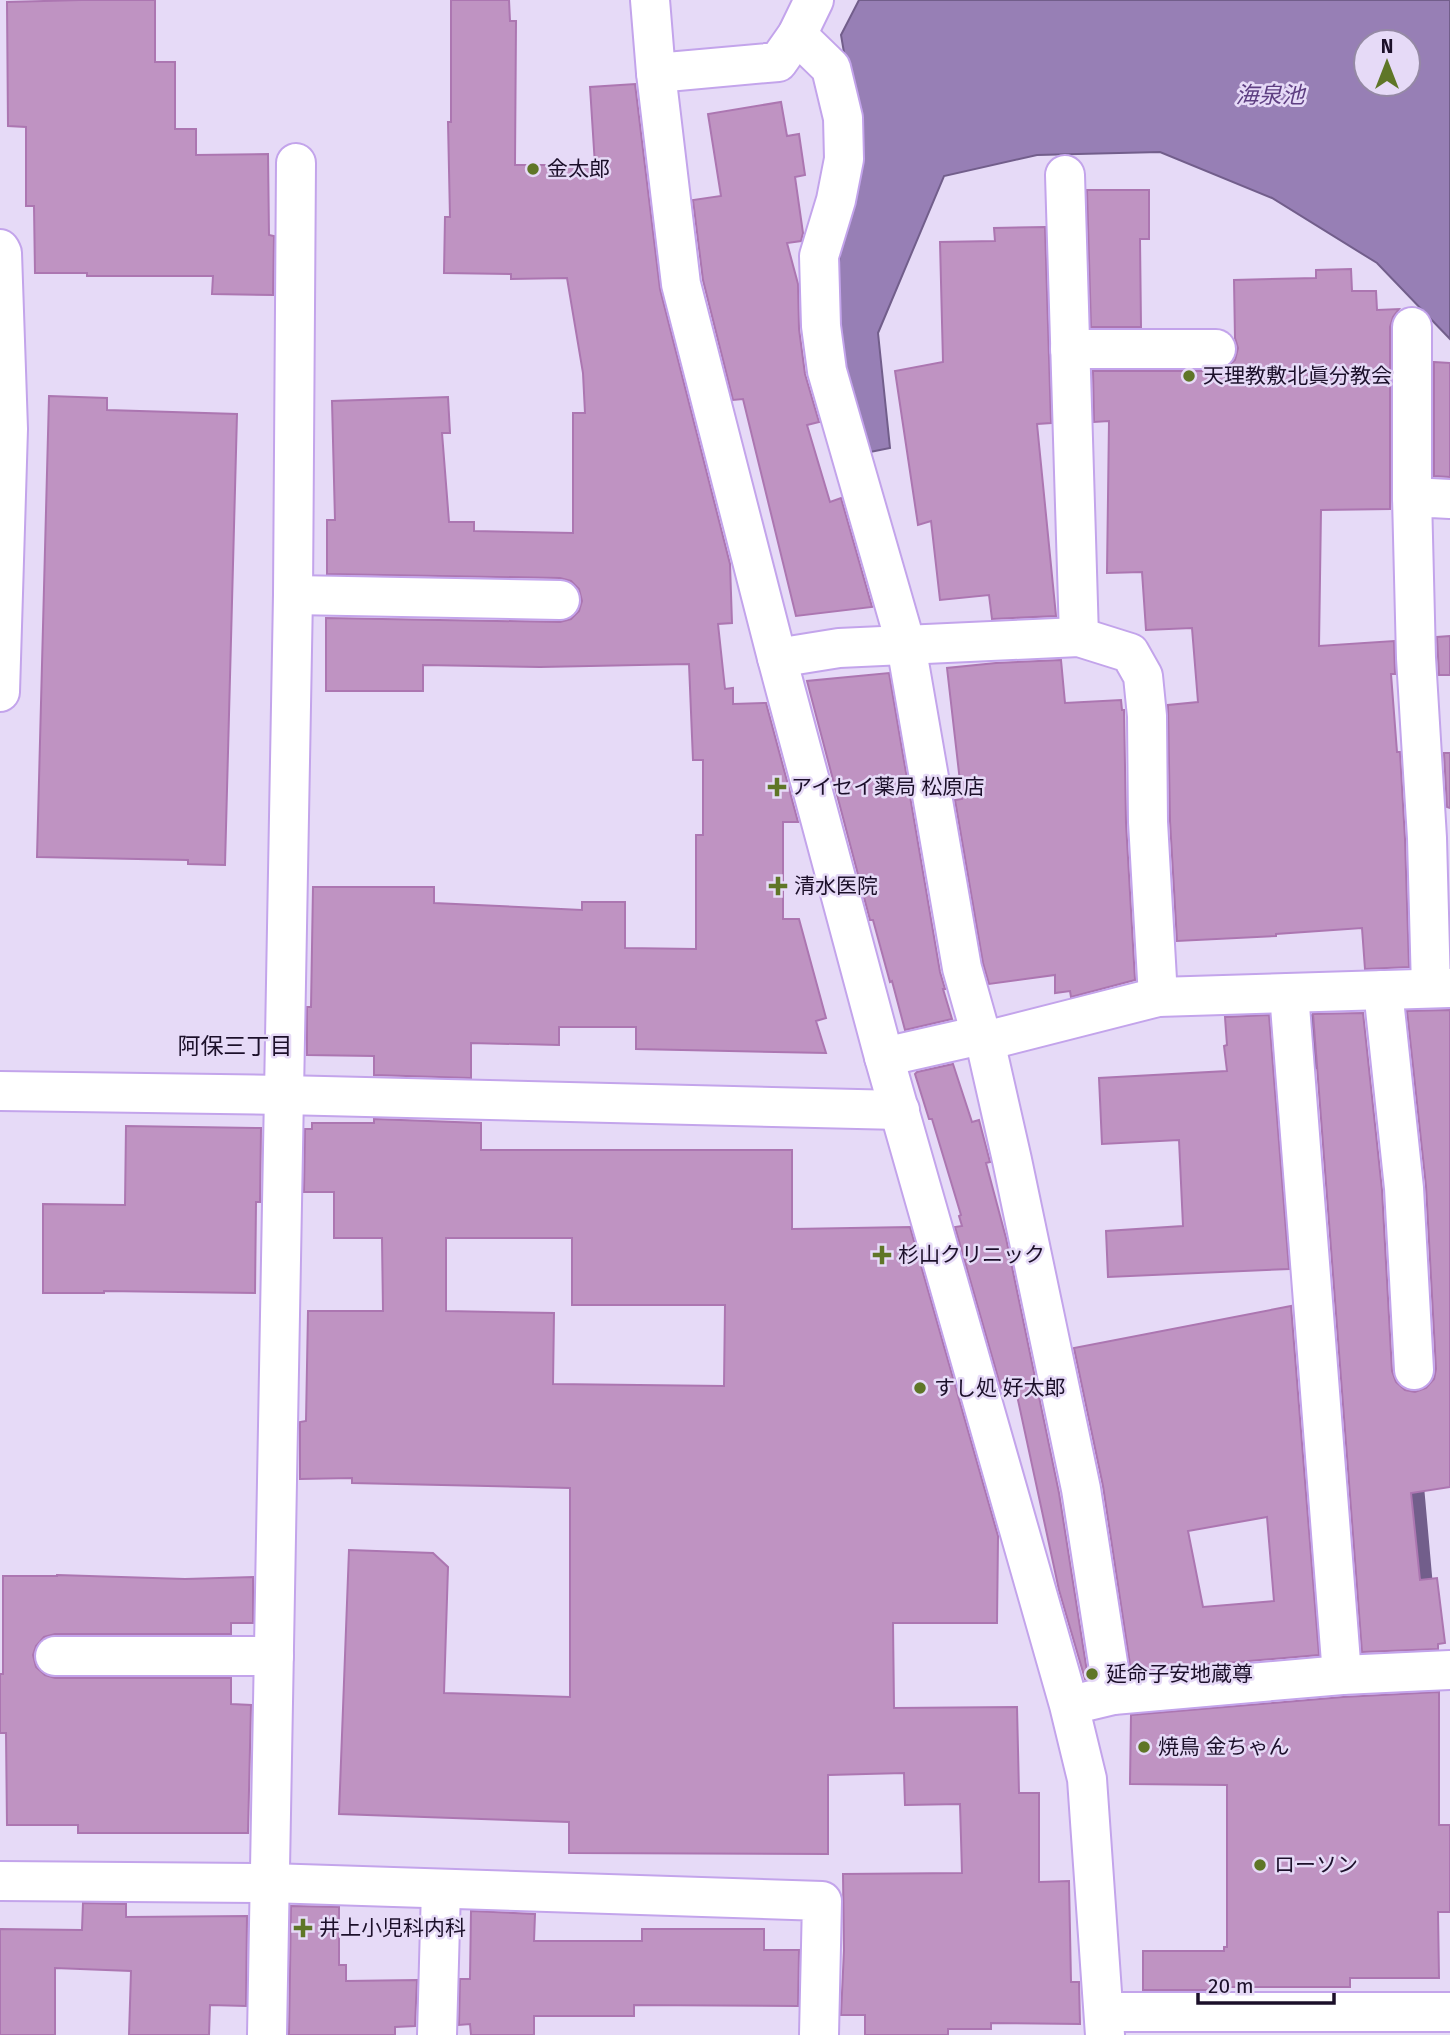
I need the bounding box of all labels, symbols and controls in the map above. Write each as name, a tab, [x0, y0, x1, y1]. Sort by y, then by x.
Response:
north arrow	[1352, 28, 1422, 98]
text: N	[1381, 35, 1393, 58]
water label: 海泉池	[1236, 81, 1307, 109]
place label: 金太郎	[547, 156, 610, 182]
marker: 金太郎	[525, 161, 541, 177]
place label: 天理教敷北眞分教会	[1203, 363, 1392, 389]
marker: 天理教敷北眞分教会	[1181, 368, 1197, 384]
place label: アイセイ薬局 松原店	[791, 774, 985, 800]
marker: アイセイ薬局 松原店	[769, 779, 785, 795]
place label: 清水医院	[794, 873, 878, 899]
marker: 清水医院	[768, 876, 788, 896]
district label: 阿保三丁目	[178, 1032, 293, 1060]
place label: 杉山クリニック	[898, 1242, 1045, 1268]
marker: 杉山クリニック	[872, 1245, 892, 1265]
place label: すし処 好太郎	[934, 1375, 1066, 1401]
marker: すし処 好太郎	[912, 1380, 928, 1396]
place label: 延命子安地蔵尊	[1106, 1661, 1253, 1687]
marker: 延命子安地蔵尊	[1084, 1666, 1100, 1682]
place label: 焼鳥 金ちゃん	[1158, 1734, 1290, 1760]
marker: 焼鳥 金ちゃん	[1136, 1739, 1152, 1755]
place label: ローソン	[1274, 1852, 1358, 1878]
marker: ローソン	[1252, 1857, 1268, 1873]
place label: 井上小児科内科	[319, 1915, 466, 1941]
marker: 井上小児科内科	[293, 1918, 313, 1938]
scale bar	[1198, 1962, 1334, 2006]
text: 20 m	[1208, 1973, 1254, 1999]

